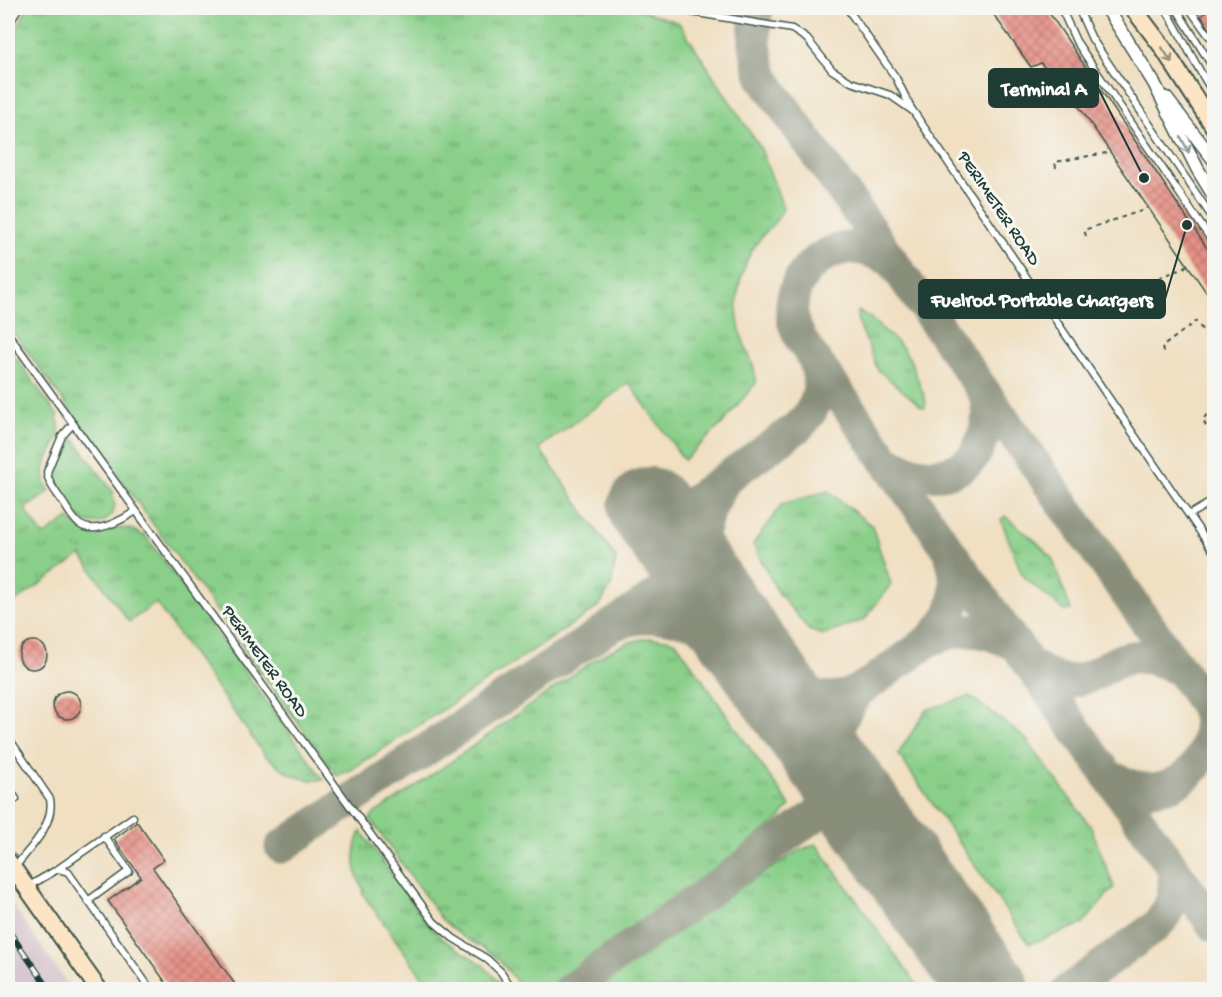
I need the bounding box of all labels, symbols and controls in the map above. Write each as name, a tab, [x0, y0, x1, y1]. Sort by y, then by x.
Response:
one-way arrow	[1162, 46, 1174, 63]
callout: Terminal A	[989, 69, 1098, 107]
text: Terminal A	[999, 80, 1089, 103]
one-way arrow	[1180, 136, 1191, 154]
street label: PERIMETER ROAD	[952, 147, 1044, 270]
callout: Fuelrod Portable Chargers	[919, 280, 1165, 318]
text: Fuelrod Portable Chargers	[930, 291, 1155, 314]
street label: PERIMETER ROAD	[216, 601, 312, 722]

